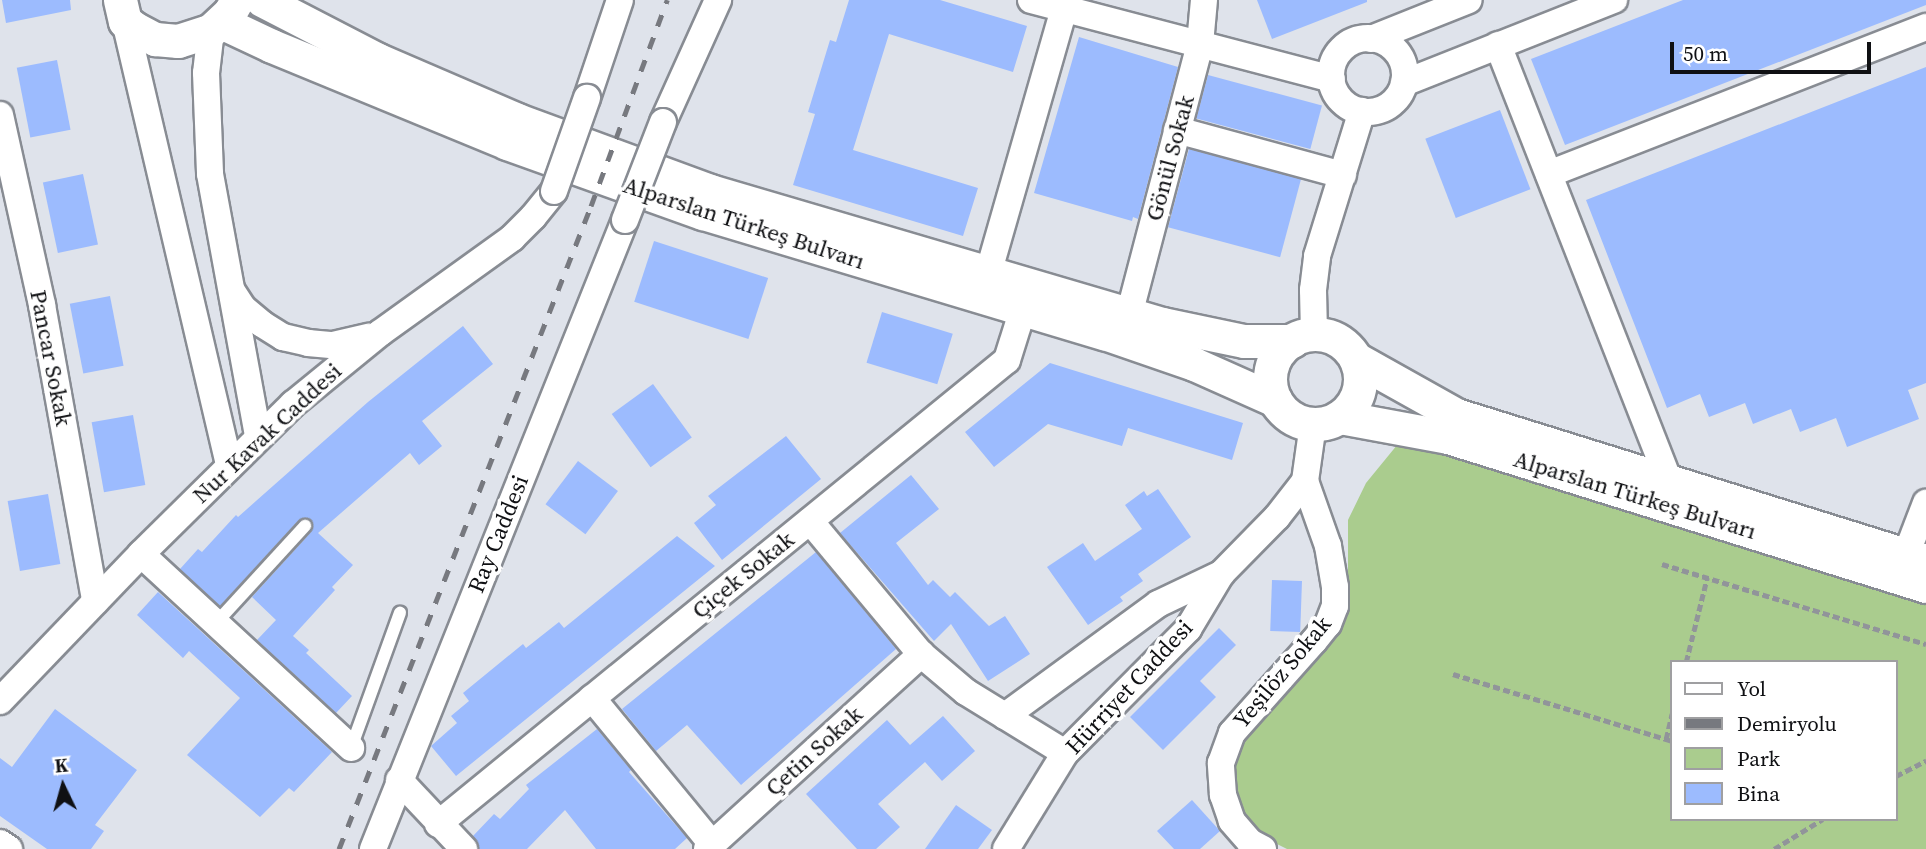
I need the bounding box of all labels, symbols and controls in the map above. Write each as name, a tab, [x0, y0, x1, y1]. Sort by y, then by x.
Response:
scale bar	[1674, 28, 1875, 72]
text: 50 m	[1683, 39, 1728, 68]
street label: Gönül Sokak	[1140, 92, 1200, 224]
street label: Alparslan Türkeş Bulvarı	[620, 171, 868, 275]
street label: Pancar Sokak	[24, 288, 78, 428]
street label: Nur Kavak Caddesi	[187, 357, 347, 509]
street label: Alparslan Türkeş Bulvarı	[1510, 445, 1760, 545]
street label: Ray Caddesi	[462, 471, 534, 597]
street label: Çiçek Sokak	[686, 526, 800, 624]
street label: Yeşilöz Sokak	[1227, 610, 1337, 734]
street label: Hürriyet Caddesi	[1060, 614, 1198, 760]
legend	[1671, 660, 1898, 821]
text: Yol	[1737, 674, 1766, 703]
street label: Çetin Sokak	[760, 700, 868, 802]
text: Demiryolu	[1737, 709, 1837, 738]
text: Park	[1737, 744, 1780, 773]
north arrow	[28, 751, 98, 821]
text: K	[53, 752, 69, 779]
text: Bina	[1737, 779, 1780, 808]

